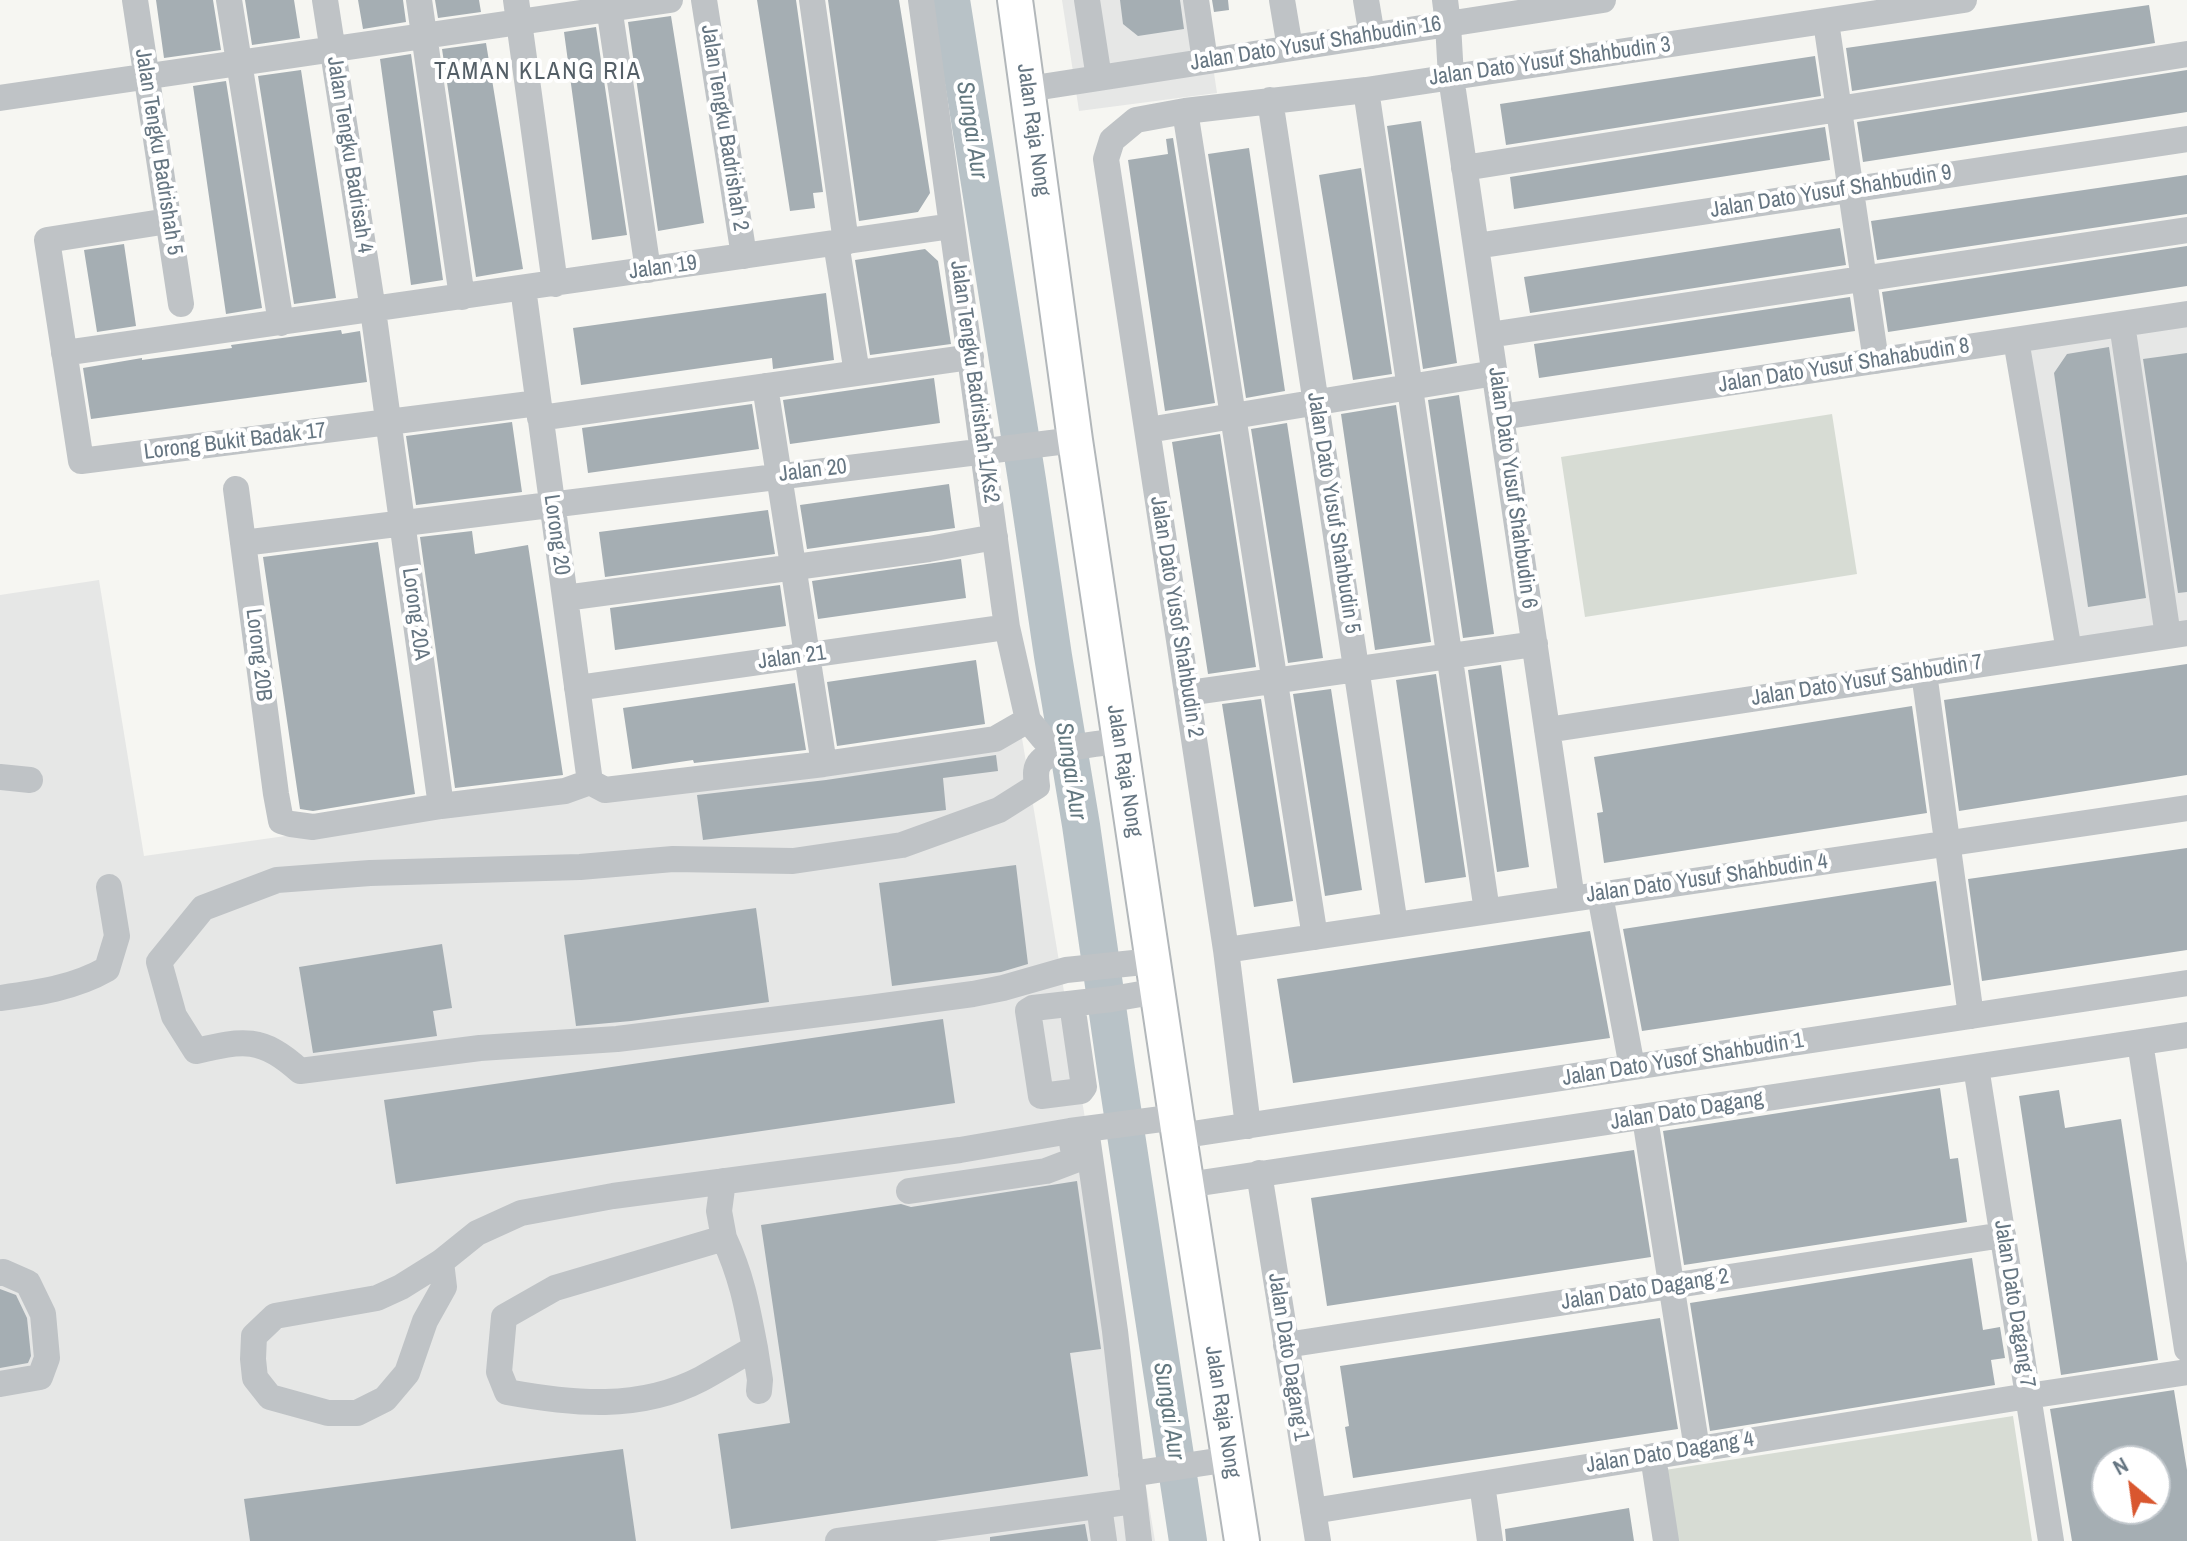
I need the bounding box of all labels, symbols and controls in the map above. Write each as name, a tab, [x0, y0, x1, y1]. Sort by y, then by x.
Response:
street label: Jalan Dato Yusuf Shahbudin 16	[1189, 11, 1443, 77]
street label: Jalan Tengku Badrishah 2	[695, 23, 753, 233]
street label: Jalan Dato Yusuf Shahbudin 3	[1427, 32, 1673, 92]
street label: Jalan Tengku Badrishah 5	[129, 47, 187, 257]
street label: Jalan Tengku Badrisah 4	[320, 55, 378, 255]
district label: TAMAN KLANG RIA	[434, 59, 642, 87]
street label: Jalan Raja Nong	[1011, 62, 1055, 198]
water label: Sungai Aur	[949, 79, 993, 181]
street label: Jalan Dato Yusuf Shahbudin 9	[1709, 160, 1953, 224]
street label: Jalan 19	[627, 250, 699, 286]
street label: Jalan Tengku Badrishah 1/Ks2	[944, 259, 1004, 505]
street label: Jalan Dato Yusuf Shahabudin 8	[1717, 333, 1971, 399]
street label: Jalan Dato Yusuf Shahbudin 6	[1482, 365, 1542, 611]
street label: Jalan Dato Yusuf Shahbudin 5	[1301, 391, 1365, 635]
street label: Lorong Bukit Badak 17	[142, 418, 328, 466]
street label: Jalan 20	[778, 454, 848, 488]
street label: Lorong 20	[537, 493, 575, 577]
street label: Jalan Dato Yusof Shahbudin 2	[1144, 495, 1208, 739]
street label: Lorong 20A	[395, 566, 435, 662]
street label: Lorong 20B	[239, 607, 277, 703]
street label: Jalan 21	[756, 640, 828, 676]
street label: Jalan Dato Yusuf Sahbudin 7	[1750, 650, 1984, 712]
street label: Jalan Raja Nong	[1101, 703, 1147, 839]
water label: Sungai Aur	[1048, 720, 1092, 822]
street label: Jalan Dato Yusuf Shahbudin 4	[1584, 849, 1830, 909]
street label: Jalan Dato Yusof Shahbudin 1	[1561, 1028, 1805, 1092]
street label: Jalan Dato Dagang	[1609, 1086, 1765, 1136]
street label: Jalan Dato Dagang 7	[1988, 1218, 2040, 1390]
street label: Jalan Dato Dagang 2	[1559, 1264, 1731, 1316]
street label: Jalan Dato Dagang 1	[1262, 1271, 1314, 1443]
street label: Jalan Raja Nong	[1199, 1344, 1245, 1480]
water label: Sungai Aur	[1146, 1360, 1190, 1462]
street label: Jalan Dato Dagang 4	[1584, 1427, 1756, 1479]
north arrow	[2091, 1445, 2171, 1525]
text: N	[2107, 1449, 2133, 1482]

